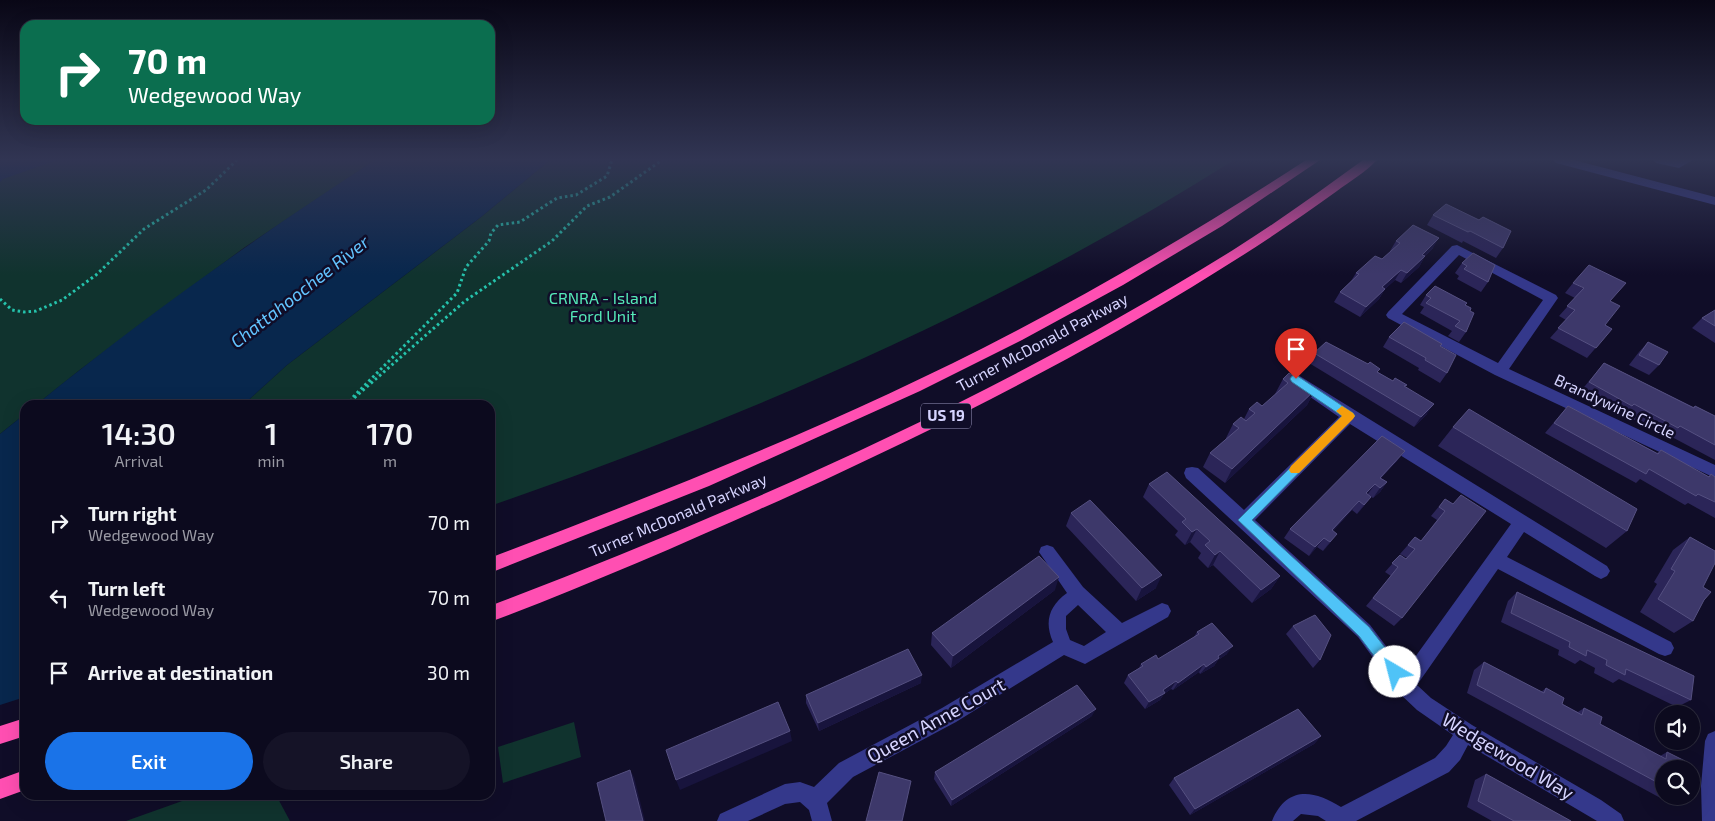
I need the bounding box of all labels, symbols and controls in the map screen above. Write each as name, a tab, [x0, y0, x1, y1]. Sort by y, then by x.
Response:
text: 70 m	[128, 39, 207, 81]
icon: right	[45, 40, 110, 105]
text: Wedgewood Way	[128, 81, 301, 107]
water label: Chattahoochee River	[226, 230, 374, 352]
park label: CRNRA - Island Ford Unit	[549, 288, 657, 325]
street label: Turner McDonald Parkway	[953, 288, 1131, 395]
pin	[1275, 328, 1317, 379]
icon: arrive	[1282, 335, 1310, 363]
street label: Brandywine Circle	[1552, 369, 1679, 442]
road number: US 19	[921, 404, 971, 428]
text: 14:30	[102, 415, 176, 451]
text: 1	[265, 415, 278, 451]
text: 170	[367, 415, 413, 451]
text: Arrival	[114, 451, 163, 470]
text: min	[258, 451, 285, 470]
text: m	[383, 451, 397, 470]
street label: Turner McDonald Parkway	[586, 468, 770, 561]
text: Turn right	[88, 502, 176, 525]
icon: right	[45, 509, 73, 537]
text: 70 m	[428, 511, 470, 534]
text: Wedgewood Way	[88, 525, 214, 544]
text: Turn left	[88, 577, 165, 600]
icon: left	[45, 584, 73, 612]
text: 70 m	[428, 586, 470, 609]
text: Wedgewood Way	[88, 600, 214, 619]
position arrow	[1368, 645, 1420, 697]
icon: arrive	[45, 659, 73, 687]
text: Arrive at destination	[88, 661, 273, 684]
text: 30 m	[427, 661, 470, 684]
street label: Queen Anne Court	[863, 672, 1009, 767]
map controls	[1655, 705, 1700, 805]
button: sound	[1655, 705, 1700, 750]
street label: Wedgewood Way	[1438, 707, 1578, 804]
button: Exit	[45, 732, 253, 790]
button: Share	[263, 732, 470, 790]
button: search	[1655, 760, 1700, 805]

